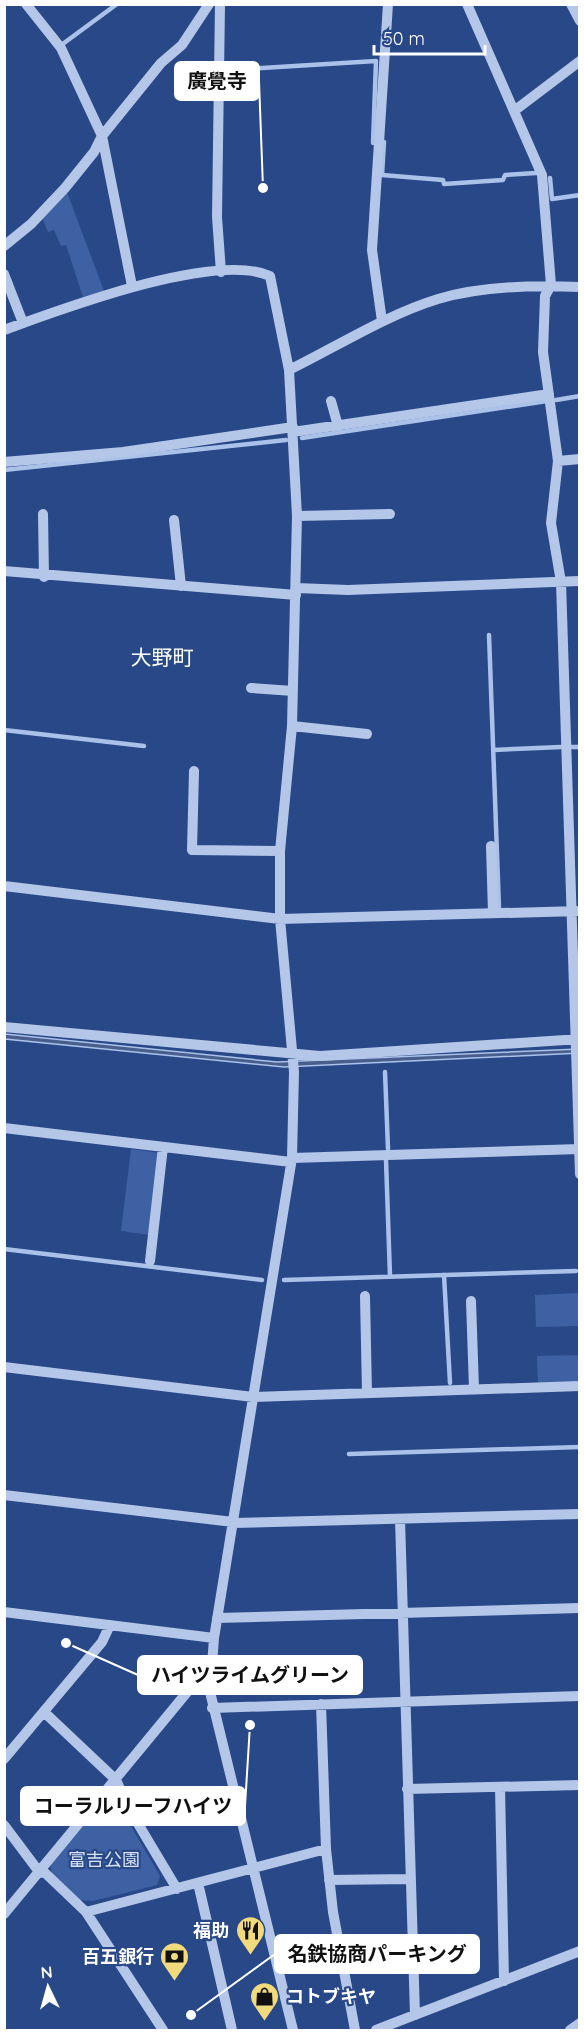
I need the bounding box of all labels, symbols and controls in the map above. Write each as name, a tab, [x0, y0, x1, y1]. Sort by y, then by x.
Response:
scale bar	[374, 18, 485, 56]
text: 50 m	[383, 27, 425, 50]
callout: 廣覺寺	[175, 62, 259, 100]
text: 廣覺寺	[187, 68, 247, 93]
district label: 大野町	[131, 644, 194, 670]
callout: ハイツライムグリーン	[138, 1656, 362, 1694]
text: ハイツライムグリーン	[151, 1662, 349, 1687]
callout: コーラルリーフハイツ	[21, 1787, 245, 1825]
text: コーラルリーフハイツ	[34, 1793, 232, 1818]
park label: 富吉公園	[68, 1848, 140, 1871]
restaurant icon: 福助	[234, 1914, 266, 1956]
place label: 福助	[193, 1919, 229, 1942]
callout: 名鉄協商パーキング	[275, 1935, 479, 1973]
bank icon: 百五銀行	[159, 1940, 191, 1982]
text: 名鉄協商パーキング	[287, 1941, 467, 1966]
place label: 百五銀行	[82, 1945, 154, 1968]
north arrow	[18, 1957, 78, 2017]
text: N	[40, 1962, 53, 1983]
shop icon: コトブキヤ	[249, 1980, 281, 2022]
place label: コトブキヤ	[286, 1985, 376, 2008]

